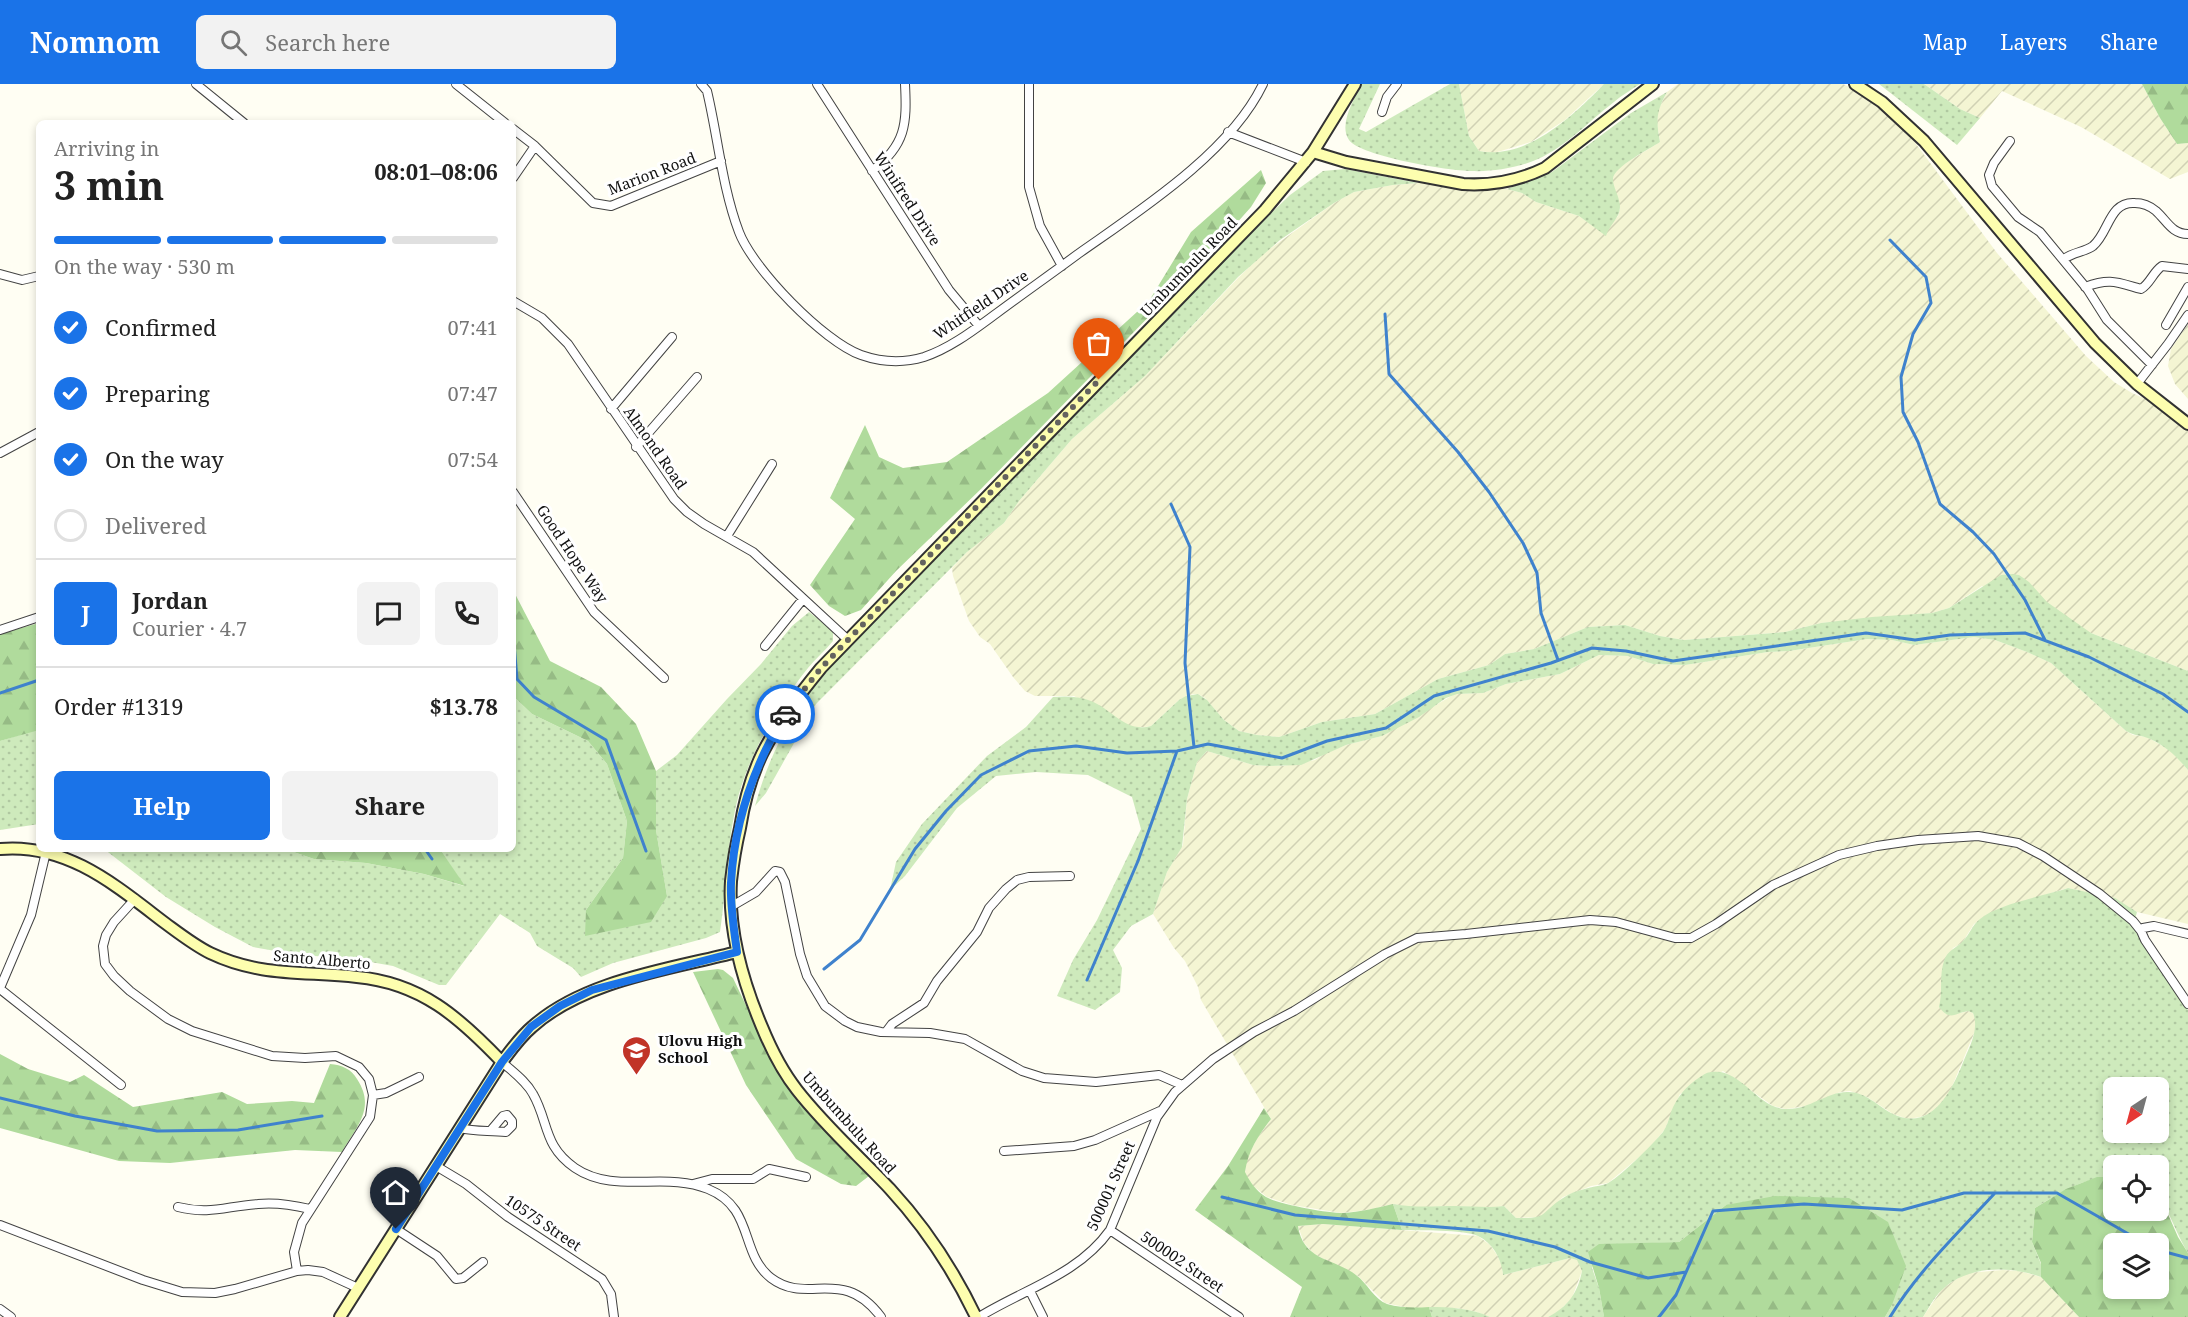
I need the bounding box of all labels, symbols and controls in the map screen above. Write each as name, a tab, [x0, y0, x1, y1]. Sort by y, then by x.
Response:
search box	[196, 15, 616, 69]
text: Nomnom	[30, 23, 160, 61]
icon: search	[217, 26, 250, 59]
text: Search here	[265, 27, 390, 57]
text: Map	[1923, 28, 1967, 56]
text: Layers	[2000, 28, 2067, 56]
text: Share	[2100, 28, 2158, 56]
text: Arriving in	[54, 135, 159, 162]
street label: Marion Road	[605, 147, 699, 199]
street label: Winifred Drive	[870, 148, 946, 249]
text: 08:01–08:06	[374, 156, 498, 186]
text: 3 min	[54, 158, 164, 211]
street label: Umbumbulu Road	[1136, 212, 1241, 320]
text: On the way · 530 m	[54, 253, 235, 280]
street label: Whitfield Drive	[929, 265, 1032, 343]
icon: check	[54, 311, 87, 344]
text: Confirmed	[105, 312, 216, 342]
text: 07:41	[448, 314, 498, 341]
pin	[1073, 318, 1124, 380]
icon: bag	[1082, 327, 1115, 360]
icon: check	[54, 377, 87, 410]
text: Preparing	[105, 378, 210, 408]
text: 07:47	[448, 380, 498, 407]
street label: Almond Road	[620, 402, 692, 493]
icon: check	[54, 443, 87, 476]
text: On the way	[105, 444, 224, 474]
text: 07:54	[448, 446, 498, 473]
street label: Good Hope Way	[533, 501, 613, 607]
text: Delivered	[105, 510, 207, 540]
button: chat	[357, 582, 420, 645]
button: phone	[435, 582, 498, 645]
text: Jordan	[132, 585, 208, 615]
text: J	[81, 598, 90, 628]
text: Courier · 4.7	[132, 615, 247, 642]
courier	[755, 684, 815, 744]
text: Order #1319	[54, 691, 184, 721]
text: $13.78	[429, 691, 498, 721]
icon: car	[769, 698, 802, 731]
button: Help	[54, 771, 270, 840]
button: Share	[282, 771, 498, 840]
street label: Santo Alberto	[273, 945, 372, 973]
place label: Ulovu High School	[658, 1030, 743, 1067]
school or university icon: Ulovu High School	[621, 1034, 653, 1076]
street label: Umbumbulu Road	[799, 1067, 901, 1178]
north arrow	[2103, 1077, 2169, 1143]
map controls	[2103, 1077, 2169, 1299]
street label: 500001 Street	[1081, 1138, 1139, 1234]
button: locate	[2103, 1155, 2169, 1221]
pin	[370, 1167, 421, 1229]
icon: home	[379, 1176, 412, 1209]
street label: 10575 Street	[502, 1189, 585, 1255]
street label: 500002 Street	[1137, 1226, 1228, 1296]
button: layers	[2103, 1233, 2169, 1299]

